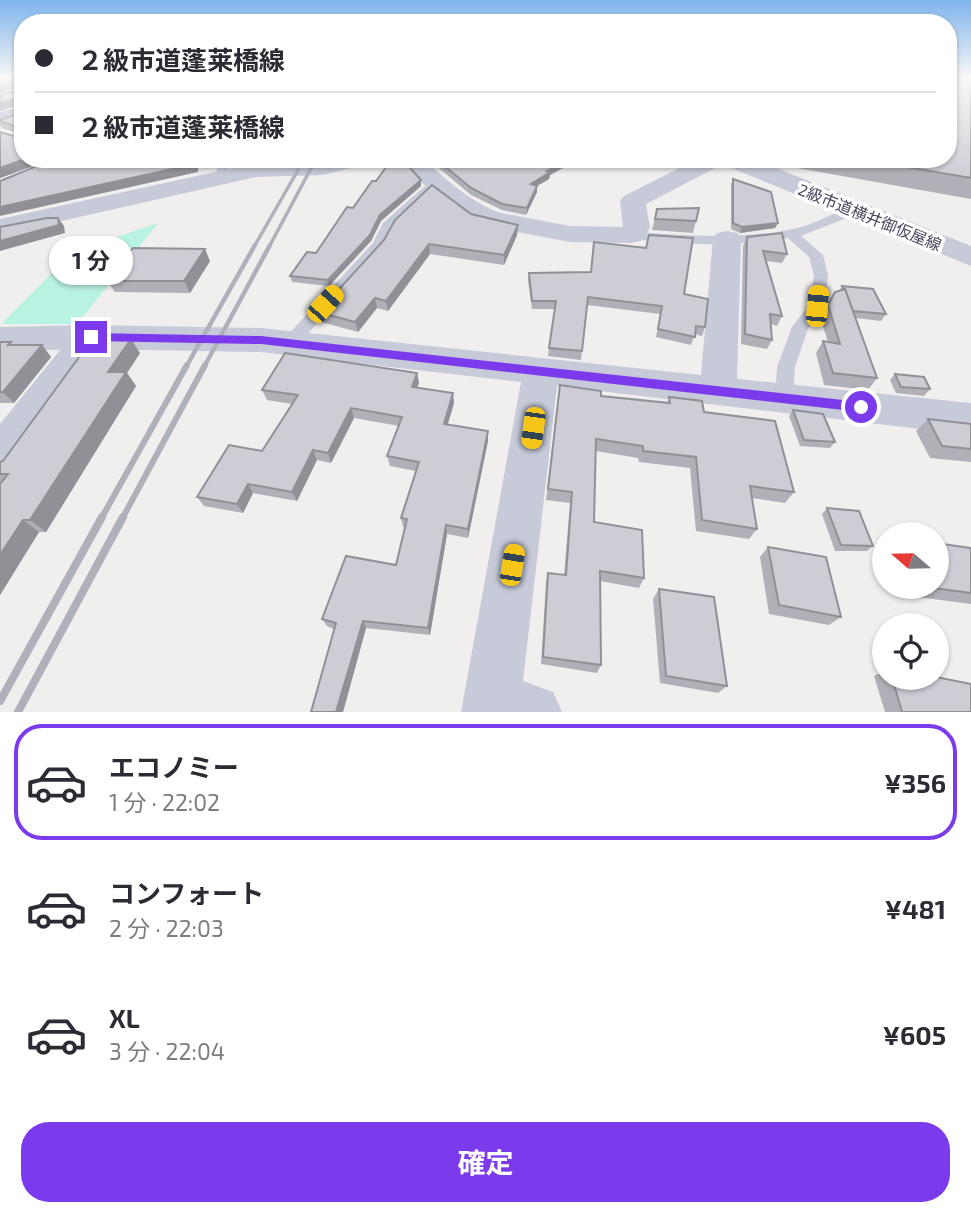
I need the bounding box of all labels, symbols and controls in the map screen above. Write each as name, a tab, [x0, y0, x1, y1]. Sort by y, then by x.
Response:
text: ２級市道蓬莱橋線	[77, 44, 285, 75]
text: ２級市道蓬莱橋線	[77, 111, 285, 142]
street label: 2級市道横井御仮屋線	[796, 179, 945, 254]
callout: 1 分	[49, 236, 133, 284]
text: 1 分	[72, 246, 110, 274]
car	[304, 281, 347, 327]
car	[805, 284, 830, 328]
route end	[75, 321, 107, 353]
route start	[845, 391, 877, 423]
car	[520, 406, 547, 450]
north arrow	[872, 522, 948, 598]
map controls	[872, 522, 949, 690]
car	[499, 543, 526, 587]
button: locate	[872, 613, 949, 690]
icon: car	[25, 751, 88, 814]
text: エコノミー	[109, 751, 239, 782]
text: ¥356	[884, 767, 946, 798]
text: 1 分 · 22:02	[109, 788, 220, 816]
icon: car	[25, 877, 88, 940]
text: コンフォート	[109, 877, 264, 908]
text: ¥481	[885, 893, 946, 924]
text: 2 分 · 22:03	[109, 914, 224, 942]
text: XL	[109, 1002, 140, 1033]
icon: car	[25, 1003, 88, 1066]
text: ¥605	[883, 1019, 946, 1050]
text: 3 分 · 22:04	[109, 1037, 225, 1065]
button: 確定	[21, 1122, 950, 1202]

